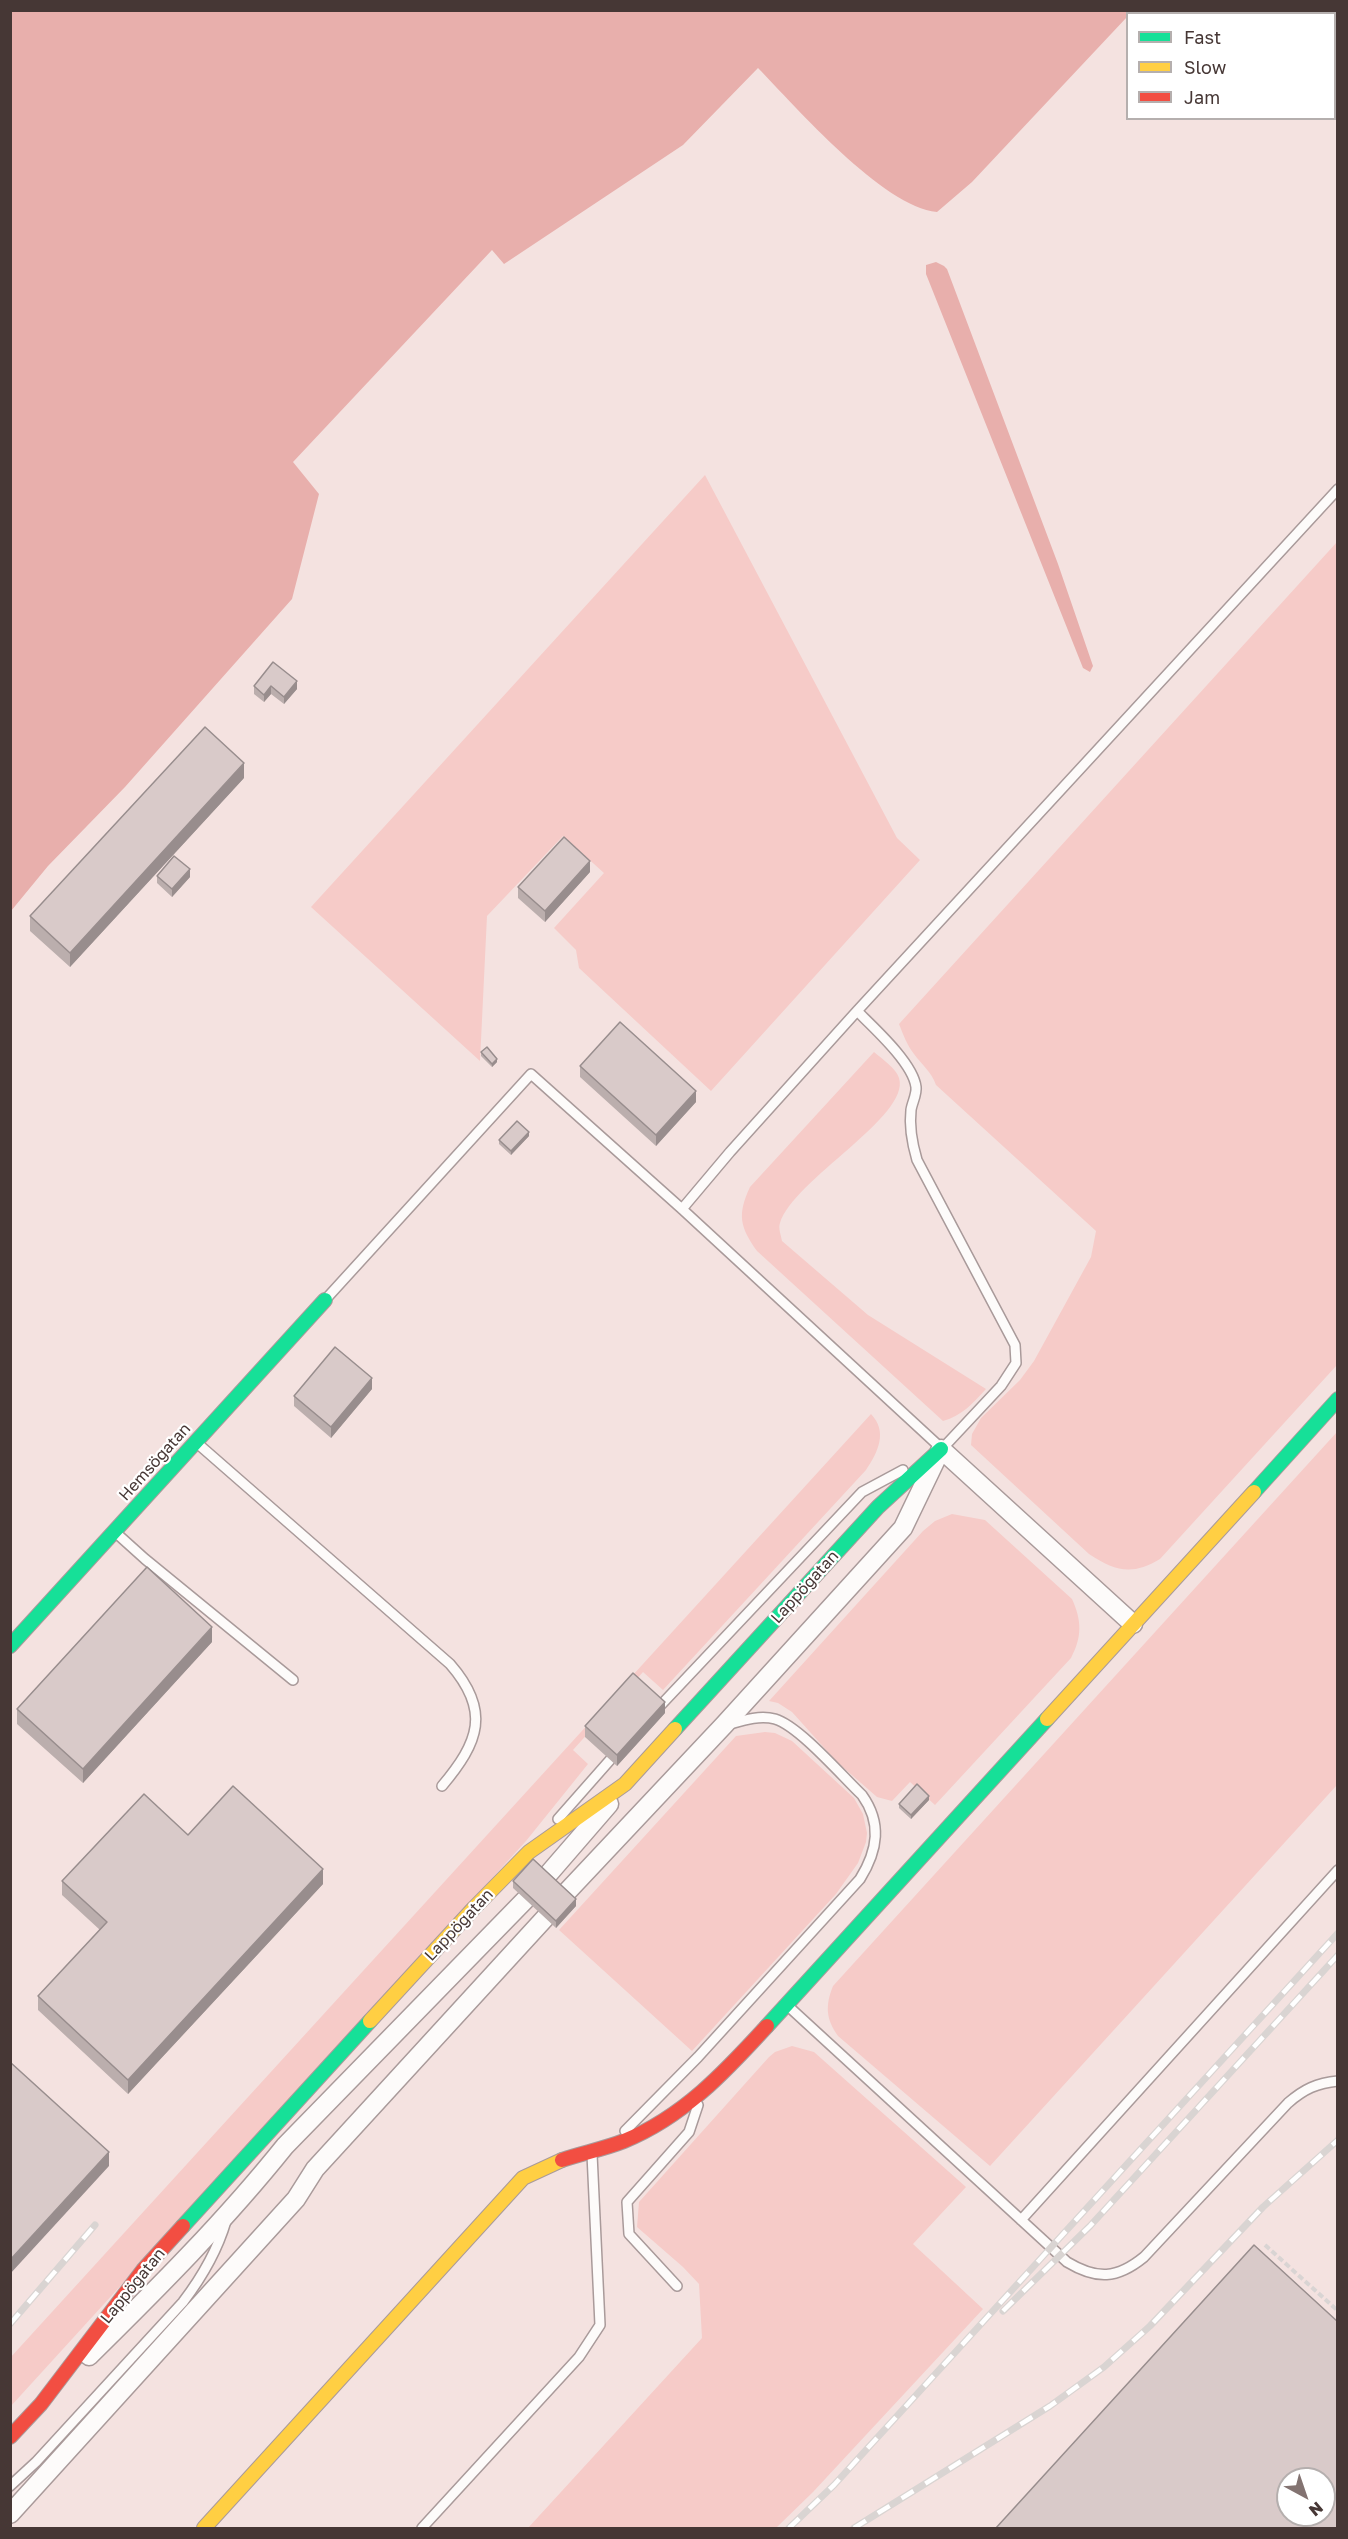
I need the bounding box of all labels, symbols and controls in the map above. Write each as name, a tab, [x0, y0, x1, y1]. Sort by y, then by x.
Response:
legend	[1126, 12, 1336, 120]
text: Fast	[1184, 26, 1221, 48]
text: Slow	[1184, 56, 1226, 78]
text: Jam	[1184, 86, 1220, 108]
street label: Hemsögatan	[115, 1419, 195, 1505]
street label: Lappögatan	[767, 1547, 843, 1627]
street label: Lappögatan	[421, 1885, 497, 1965]
street label: Lappögatan	[97, 2244, 169, 2328]
north arrow	[1276, 2467, 1336, 2527]
text: N	[1305, 2498, 1327, 2521]

